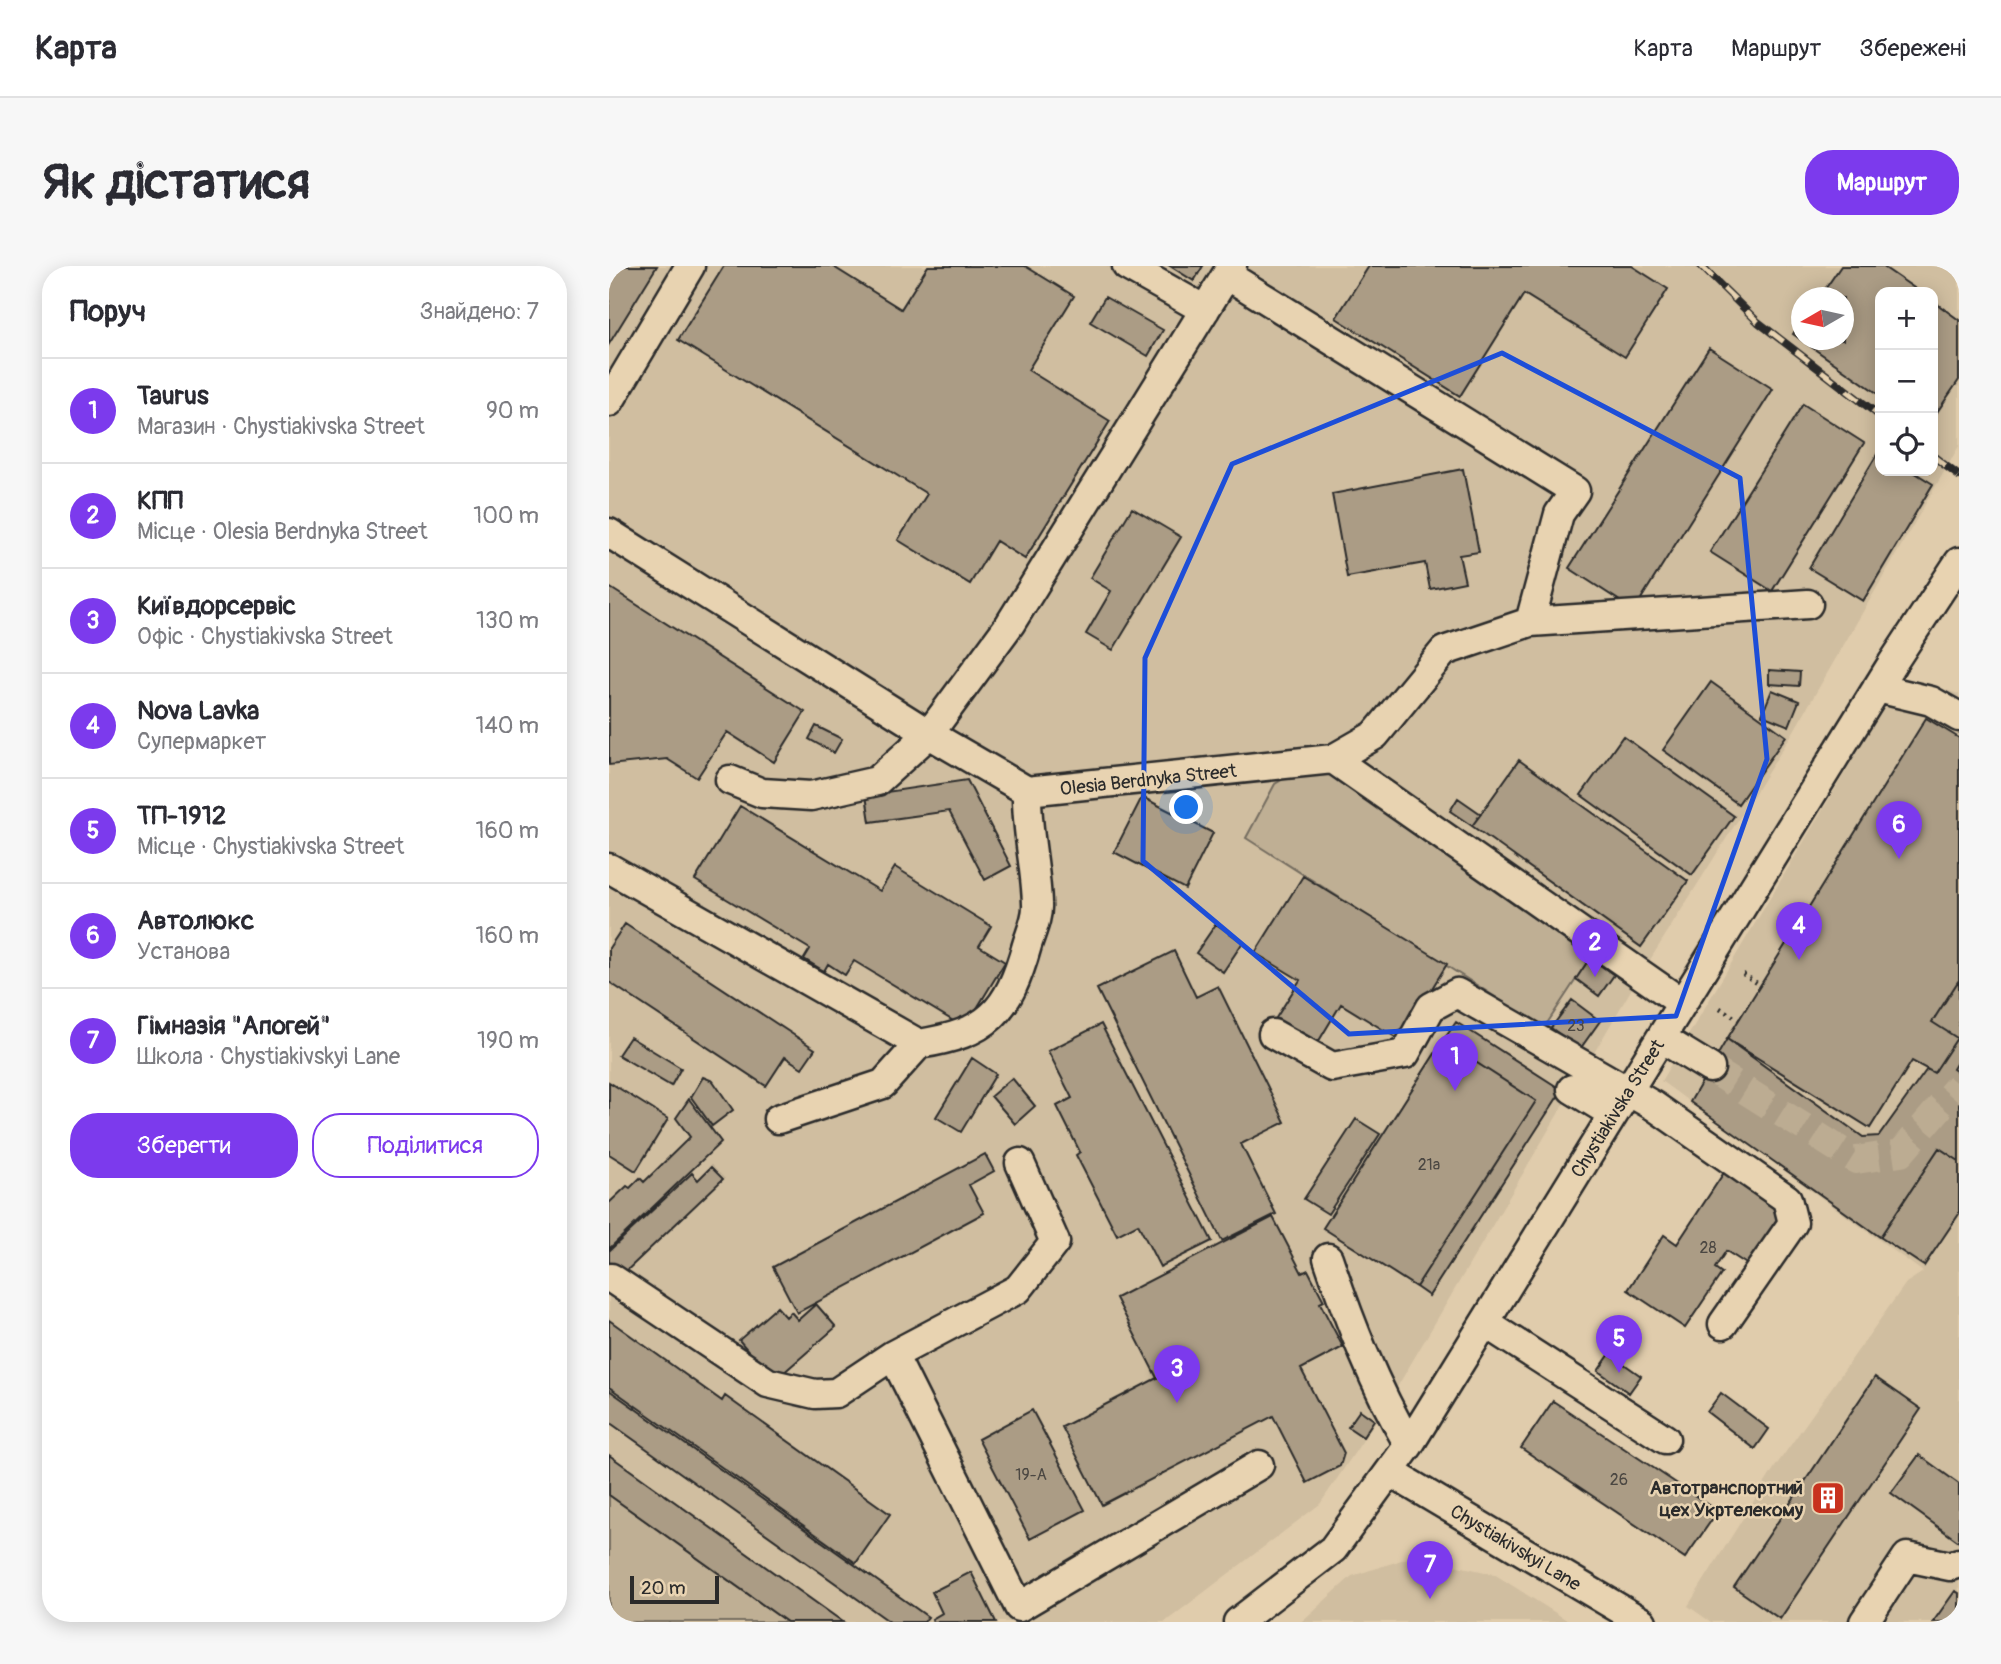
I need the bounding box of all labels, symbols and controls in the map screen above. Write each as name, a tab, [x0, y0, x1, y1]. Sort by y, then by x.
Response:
text: Карта	[35, 28, 117, 69]
text: Карта	[1634, 34, 1693, 63]
text: Маршрут	[1731, 34, 1821, 63]
text: Збережені	[1859, 34, 1966, 63]
button: Маршрут	[1805, 150, 1959, 215]
text: Як дістатися	[42, 152, 310, 213]
north arrow	[1791, 287, 1854, 350]
map controls	[1875, 287, 1938, 476]
button: +	[1875, 287, 1938, 350]
text: Поруч	[70, 293, 146, 330]
text: Знайдено: 7	[420, 297, 539, 326]
button: −	[1875, 350, 1938, 413]
text: Taurus	[137, 380, 209, 412]
text: 1	[89, 396, 98, 425]
text: 90 m	[486, 396, 539, 425]
text: Магазин · Chystiakivska Street	[137, 412, 425, 441]
button: locate	[1875, 413, 1938, 476]
text: КПП	[137, 485, 183, 517]
text: 2	[87, 501, 99, 530]
text: 100 m	[473, 501, 539, 530]
text: Місце · Olesia Berdnyka Street	[137, 517, 427, 546]
text: Київдорсервіс	[137, 590, 296, 622]
text: 3	[87, 606, 99, 635]
text: 130 m	[476, 606, 539, 635]
text: Офіс · Chystiakivska Street	[137, 622, 393, 651]
text: Nova Lavka	[137, 695, 259, 727]
text: 4	[86, 711, 100, 740]
text: 140 m	[476, 711, 539, 740]
text: Супермаркет	[137, 727, 266, 756]
street label: Olesia Berdnyka Street	[1059, 759, 1238, 801]
your location	[1169, 790, 1203, 824]
text: ТП-1912	[137, 800, 226, 832]
pin: 6	[1876, 801, 1922, 859]
text: 5	[87, 816, 99, 845]
text: 160 m	[475, 816, 539, 845]
text: Місце · Chystiakivska Street	[137, 832, 404, 861]
pin: 4	[1776, 902, 1822, 960]
text: Автолюкс	[137, 905, 254, 937]
pin: 2	[1572, 919, 1618, 977]
text: 6	[86, 921, 100, 950]
text: 160 m	[475, 921, 539, 950]
text: Установа	[137, 937, 230, 966]
text: Гімназія "Апогей"	[137, 1010, 331, 1042]
house number: 23	[1567, 1016, 1585, 1036]
text: 7	[87, 1026, 99, 1055]
text: 190 m	[477, 1026, 539, 1055]
pin: 1	[1432, 1033, 1478, 1091]
street label: Chystiakivska Street	[1566, 1035, 1670, 1182]
text: Школа · Chystiakivskyi Lane	[137, 1042, 400, 1071]
button: Зберегти	[70, 1113, 298, 1178]
button: Поділитися	[312, 1113, 539, 1178]
house number: 21а	[1418, 1155, 1440, 1175]
house number: 28	[1699, 1238, 1717, 1258]
pin: 5	[1596, 1315, 1642, 1373]
pin: 3	[1154, 1345, 1200, 1403]
house number: 19-А	[1015, 1465, 1047, 1485]
house number: 26	[1610, 1470, 1628, 1490]
place label: Автотранспортний цех Укртелекому	[1650, 1476, 1804, 1522]
building icon: Автотранспортний цех Укртелекому	[1809, 1479, 1847, 1517]
street label: Chystiakivskyi Lane	[1446, 1499, 1586, 1597]
pin: 7	[1407, 1541, 1453, 1599]
scale bar	[630, 1573, 719, 1605]
text: 20 m	[641, 1576, 686, 1600]

